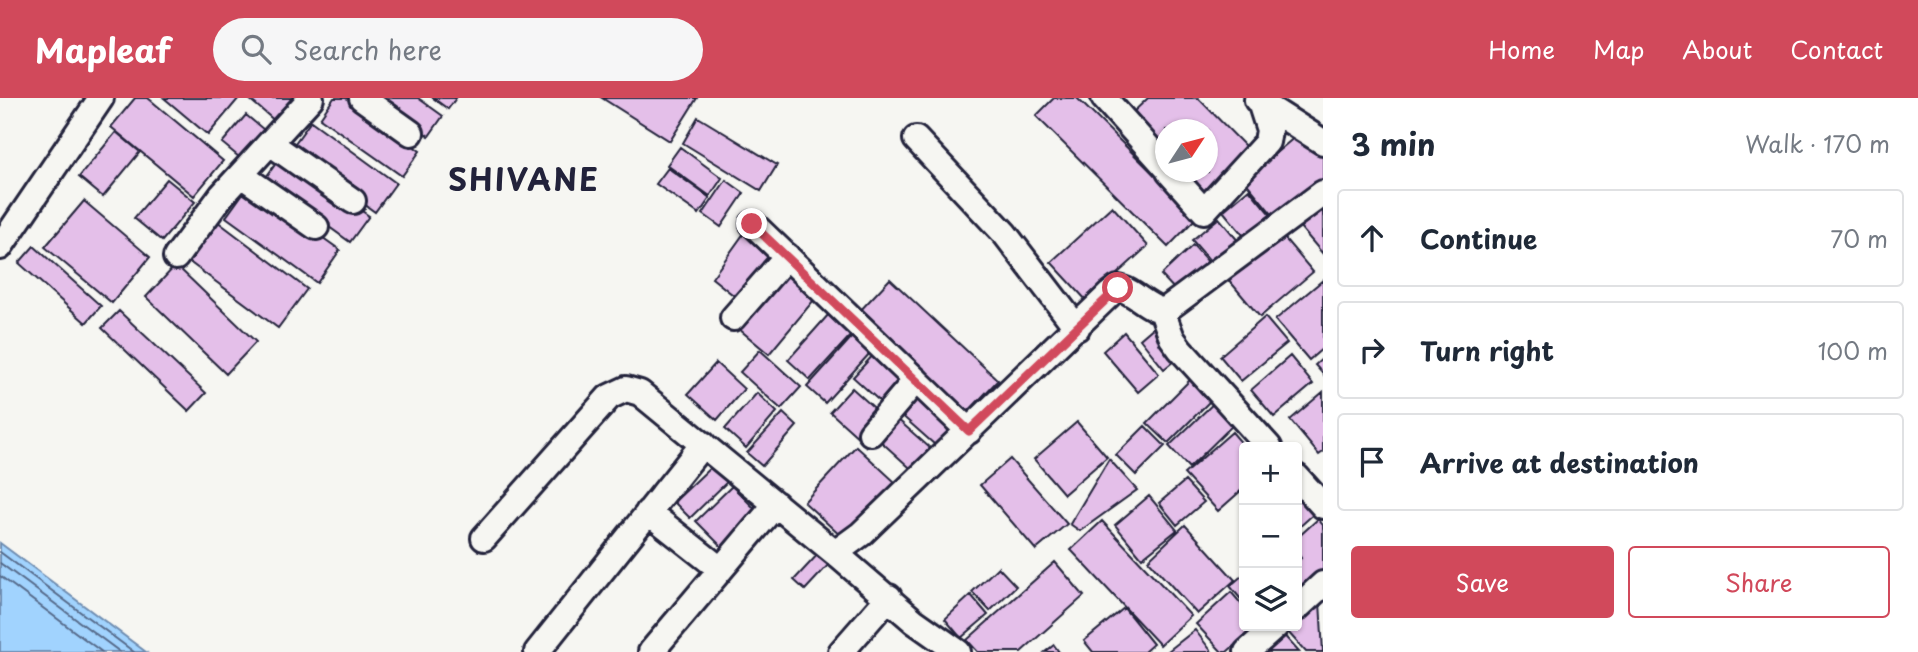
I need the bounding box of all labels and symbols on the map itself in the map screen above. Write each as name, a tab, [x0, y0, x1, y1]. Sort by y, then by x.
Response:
north arrow	[1155, 119, 1218, 182]
district label: SHIVANE	[448, 156, 600, 201]
route end	[736, 208, 767, 239]
route start	[1102, 272, 1133, 303]

